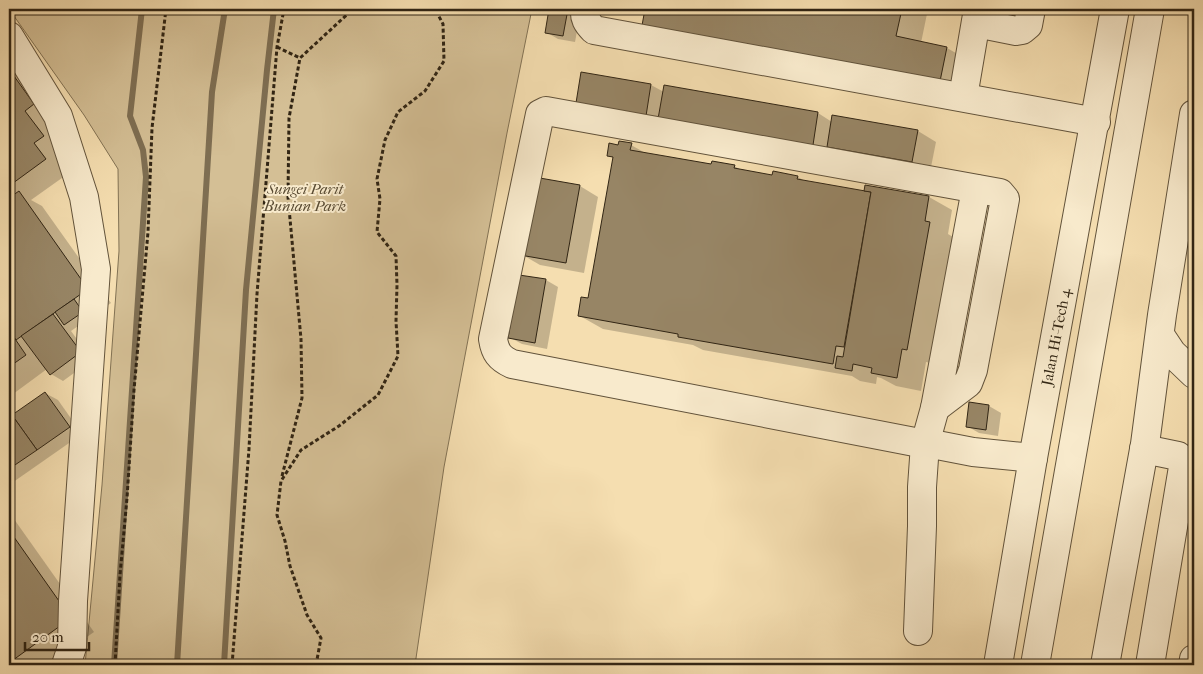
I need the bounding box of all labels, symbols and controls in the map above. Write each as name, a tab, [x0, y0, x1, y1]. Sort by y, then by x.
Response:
park label: Sungei Parit Bunian Park	[263, 180, 346, 215]
street label: Jalan Hi-Tech 4	[1038, 286, 1074, 388]
scale bar	[25, 619, 89, 651]
text: 20 m	[32, 628, 64, 646]

